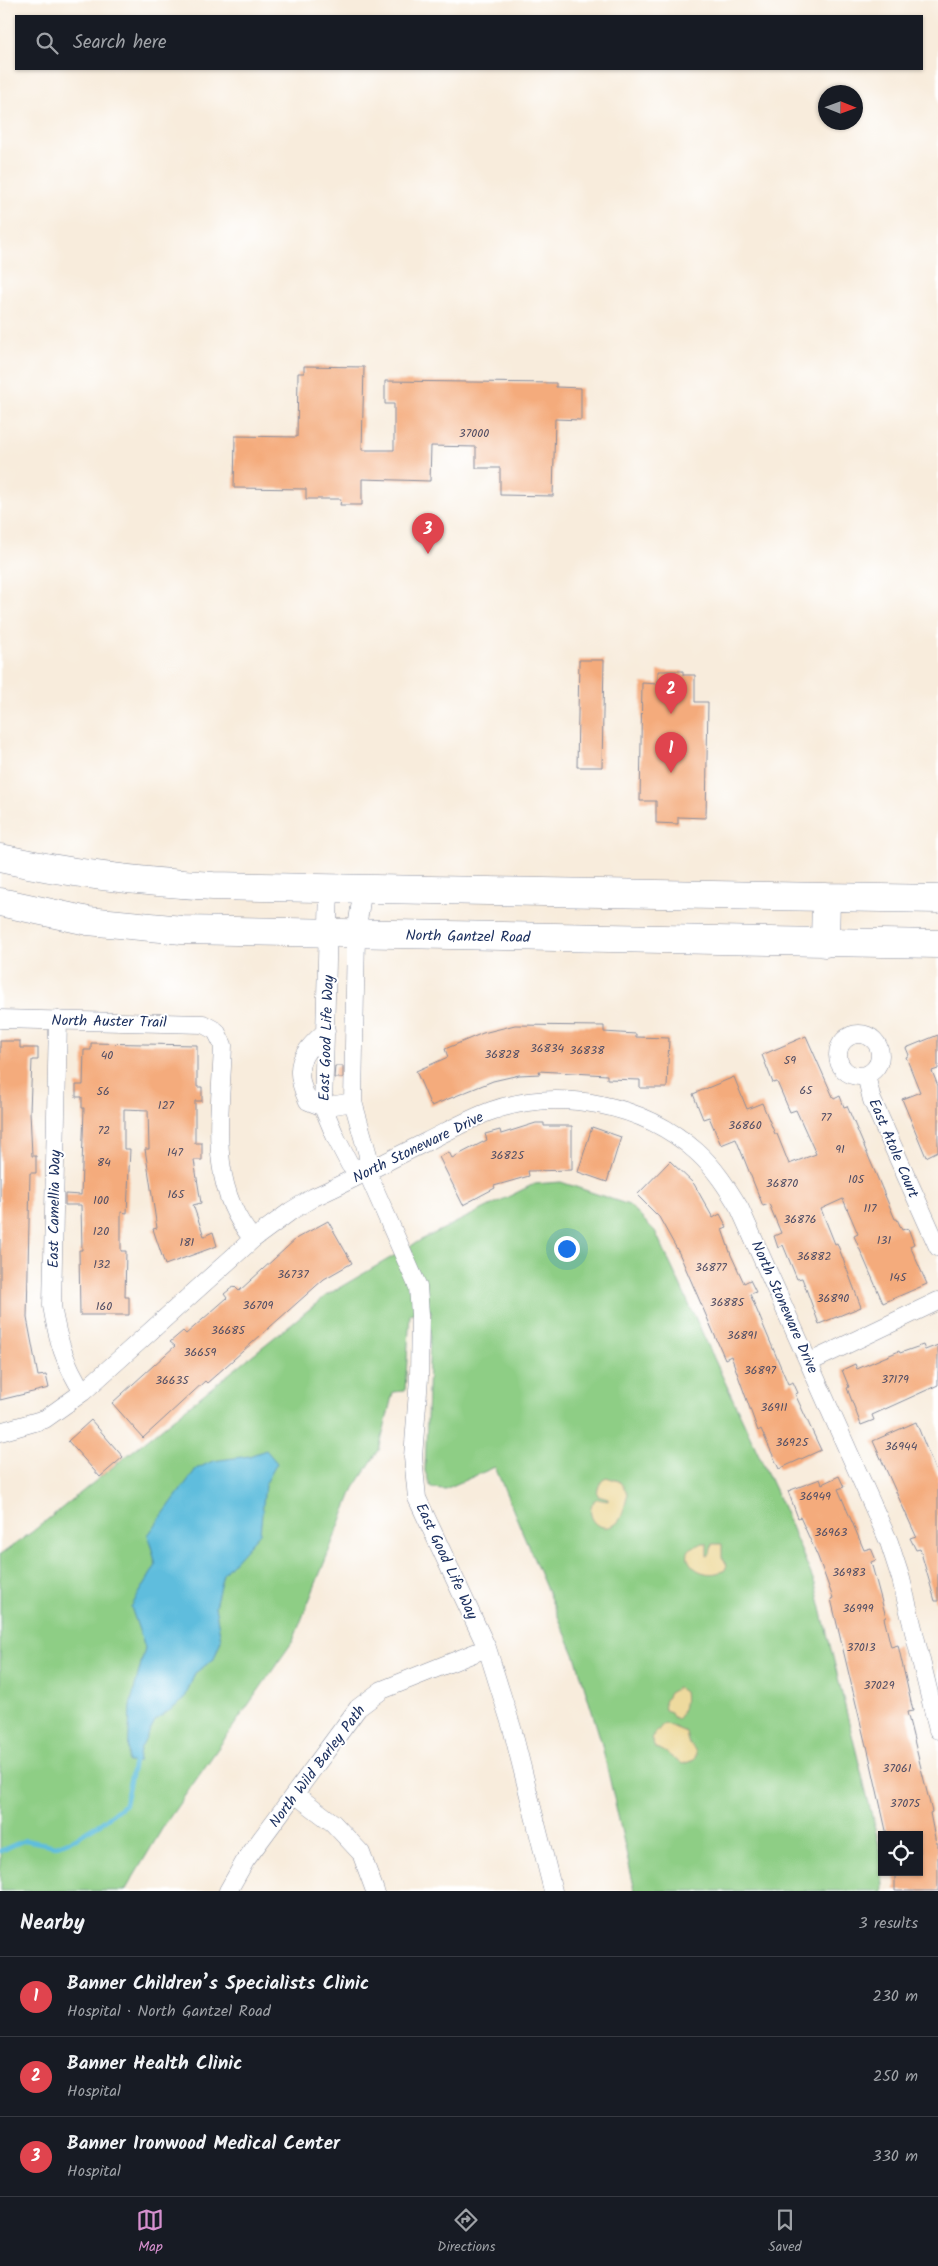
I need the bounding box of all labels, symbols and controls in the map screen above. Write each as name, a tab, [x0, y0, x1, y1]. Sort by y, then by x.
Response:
search box	[15, 15, 923, 70]
text: Search here	[73, 28, 167, 58]
icon: search	[33, 29, 61, 57]
north arrow	[818, 85, 863, 130]
house number: 37000	[459, 424, 489, 443]
pin: 3	[412, 513, 444, 554]
pin: 2	[655, 673, 687, 714]
pin: 1	[655, 732, 687, 773]
street label: North Gantzel Road	[405, 924, 531, 950]
street label: East Good Life Way	[313, 974, 341, 1102]
street label: North Auster Trail	[51, 1009, 167, 1035]
house number: 36834	[530, 1039, 564, 1058]
house number: 36838	[570, 1041, 605, 1060]
house number: 36828	[485, 1045, 520, 1064]
house number: 40	[101, 1046, 113, 1065]
house number: 59	[784, 1051, 796, 1070]
house number: 65	[799, 1081, 814, 1100]
house number: 56	[96, 1082, 110, 1101]
street label: East Atole Court	[861, 1095, 925, 1202]
house number: 127	[158, 1096, 175, 1115]
street label: North Stoneware Drive	[349, 1106, 488, 1190]
house number: 77	[820, 1108, 832, 1127]
house number: 36860	[728, 1116, 762, 1135]
house number: 72	[98, 1121, 110, 1140]
house number: 91	[835, 1140, 845, 1159]
house number: 147	[167, 1143, 183, 1162]
house number: 36825	[490, 1146, 526, 1165]
street label: East Camellia Way	[42, 1149, 68, 1268]
house number: 84	[97, 1153, 111, 1172]
house number: 105	[848, 1170, 866, 1189]
house number: 36870	[766, 1174, 798, 1193]
house number: 165	[168, 1185, 186, 1204]
house number: 100	[93, 1191, 109, 1210]
house number: 117	[863, 1199, 877, 1218]
house number: 36876	[784, 1210, 816, 1229]
house number: 120	[93, 1222, 109, 1241]
house number: 131	[877, 1231, 891, 1250]
house number: 181	[180, 1233, 195, 1252]
your location	[554, 1236, 580, 1262]
street label: North Stoneware Drive	[744, 1237, 824, 1378]
house number: 36882	[797, 1247, 831, 1266]
house number: 132	[93, 1255, 111, 1274]
house number: 36877	[695, 1258, 727, 1277]
house number: 36737	[277, 1265, 309, 1284]
house number: 145	[890, 1268, 908, 1287]
house number: 36890	[817, 1289, 849, 1308]
house number: 36885	[710, 1293, 746, 1312]
house number: 36709	[243, 1296, 274, 1315]
house number: 160	[96, 1297, 112, 1316]
house number: 36685	[211, 1321, 246, 1340]
house number: 36891	[727, 1326, 757, 1345]
house number: 36659	[184, 1343, 216, 1362]
house number: 36897	[744, 1361, 777, 1380]
house number: 37179	[881, 1370, 909, 1389]
house number: 36635	[155, 1371, 190, 1390]
house number: 36911	[761, 1398, 788, 1417]
house number: 36925	[776, 1433, 810, 1452]
house number: 36944	[885, 1437, 918, 1456]
house number: 36949	[799, 1487, 831, 1506]
street label: East Good Life Way	[409, 1499, 484, 1625]
house number: 36963	[815, 1523, 848, 1542]
house number: 36983	[832, 1563, 866, 1582]
house number: 36999	[842, 1599, 874, 1618]
house number: 37013	[846, 1638, 876, 1657]
house number: 37029	[863, 1676, 895, 1695]
street label: North Wild Barley Path	[264, 1700, 372, 1833]
house number: 37061	[883, 1759, 912, 1778]
house number: 37075	[890, 1794, 922, 1813]
map controls	[878, 1831, 923, 1876]
button: locate	[878, 1831, 923, 1876]
text: Nearby	[20, 1907, 85, 1940]
text: 3 results	[859, 1911, 918, 1936]
text: Banner Children’s Specialists Clinic	[67, 1969, 369, 1999]
text: 1	[34, 1984, 38, 2009]
text: 230 m	[872, 1984, 918, 2009]
text: Hospital · North Gantzel Road	[67, 1999, 271, 2024]
text: Banner Health Clinic	[67, 2049, 243, 2079]
text: 2	[31, 2064, 41, 2089]
text: 250 m	[873, 2064, 918, 2089]
text: Hospital	[67, 2079, 121, 2104]
text: Banner Ironwood Medical Center	[67, 2129, 340, 2159]
text: 3	[32, 2144, 40, 2169]
text: 330 m	[873, 2144, 918, 2169]
text: Hospital	[67, 2159, 121, 2184]
tab: Map	[136, 2206, 164, 2258]
tab: Directions	[437, 2206, 495, 2258]
tab: Saved	[768, 2206, 802, 2258]

